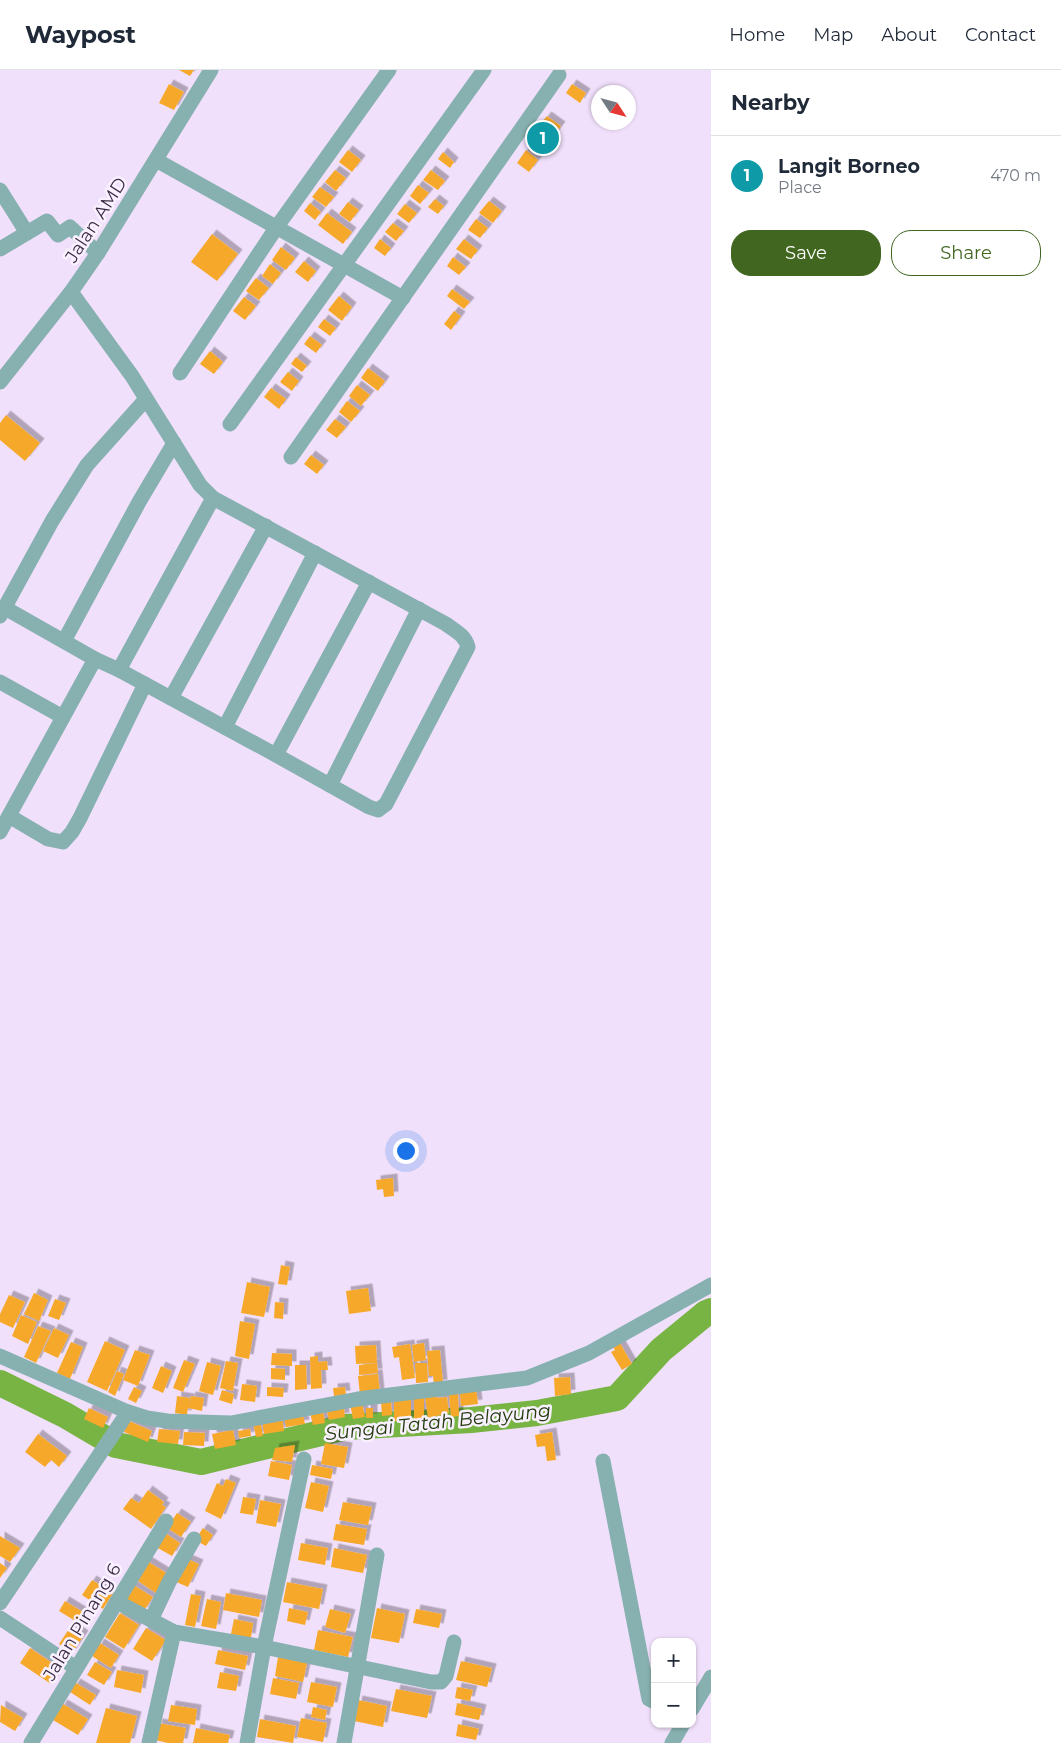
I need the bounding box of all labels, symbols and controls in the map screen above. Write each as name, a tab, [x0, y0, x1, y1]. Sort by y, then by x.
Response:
text: Waypost	[25, 20, 136, 49]
text: Home	[729, 24, 785, 46]
text: Map	[813, 24, 853, 46]
text: About	[881, 24, 937, 46]
text: Contact	[965, 24, 1036, 46]
north arrow	[591, 85, 636, 130]
text: Nearby	[731, 90, 810, 115]
pin: 1	[527, 119, 559, 157]
text: Langit Borneo	[778, 155, 920, 178]
text: 1	[744, 166, 750, 185]
text: 470 m	[990, 166, 1041, 185]
street label: Jalan AMD	[60, 173, 132, 267]
text: Place	[778, 178, 822, 197]
button: Save	[731, 230, 881, 276]
button: Share	[891, 230, 1041, 276]
your location	[393, 1138, 419, 1164]
water label: Sungai Tatah Belayung	[324, 1399, 552, 1445]
street label: Jalan Pinang 6	[38, 1559, 126, 1685]
map controls	[651, 1638, 696, 1728]
button: +	[651, 1638, 696, 1683]
button: −	[651, 1683, 696, 1728]

